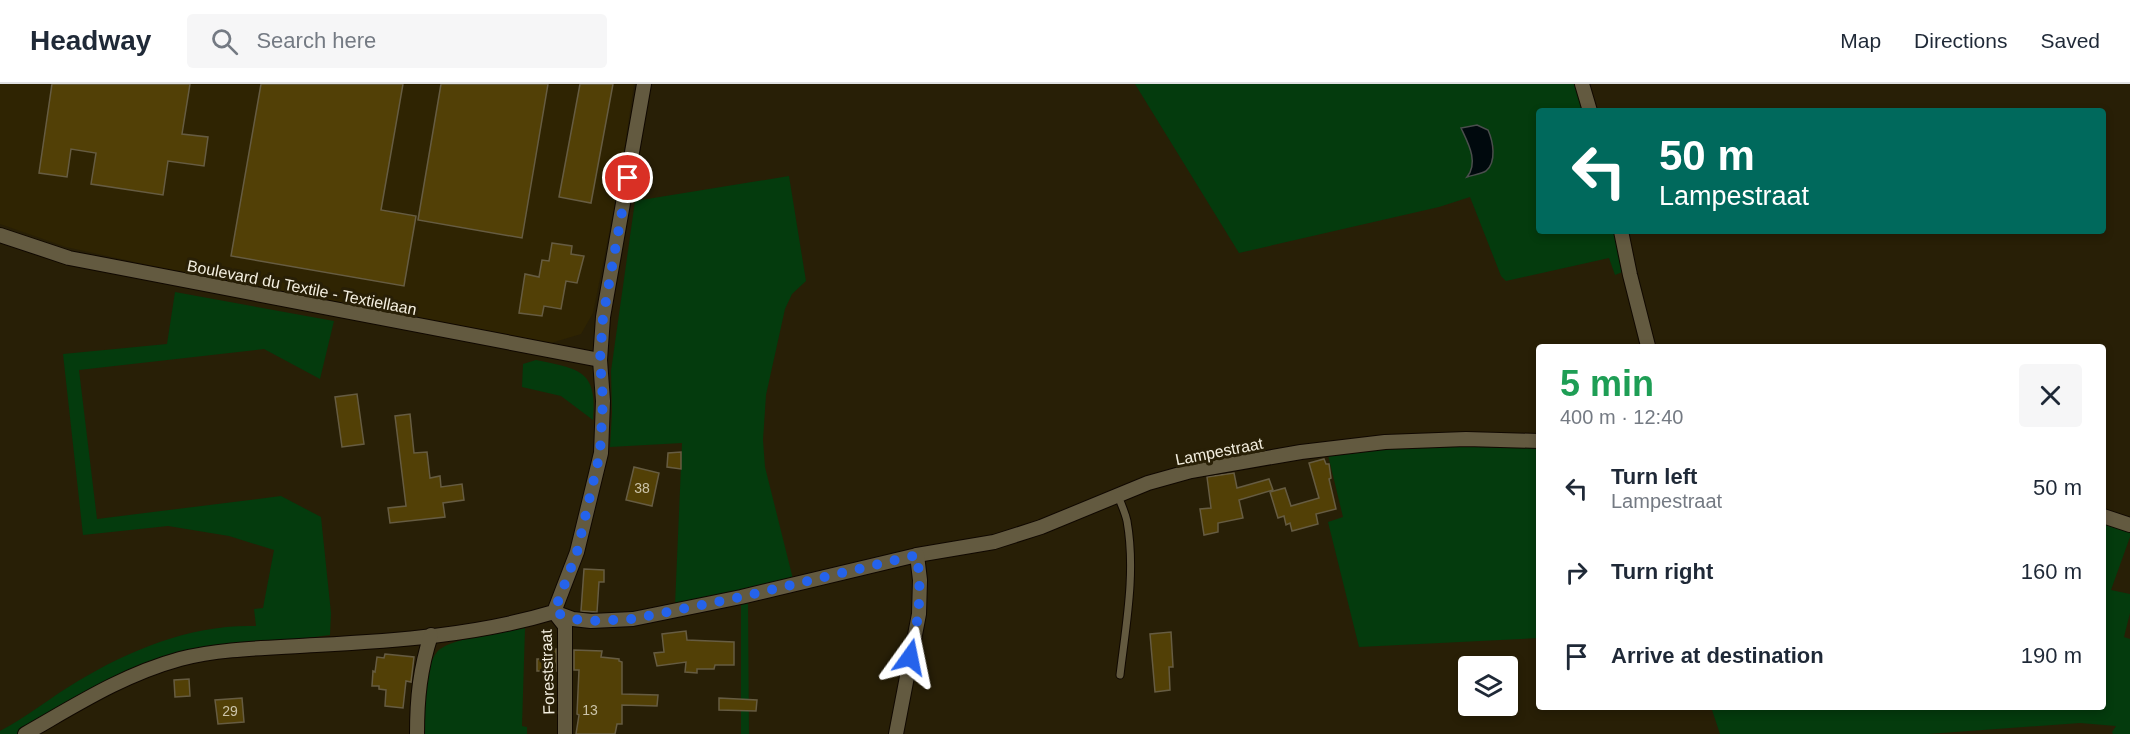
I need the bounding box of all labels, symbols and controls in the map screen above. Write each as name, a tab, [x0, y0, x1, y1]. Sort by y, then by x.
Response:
search box	[187, 14, 607, 68]
text: Headway	[30, 25, 151, 56]
icon: search	[208, 25, 241, 58]
text: Search here	[256, 28, 376, 53]
text: Map	[1840, 29, 1881, 52]
text: Directions	[1914, 29, 2007, 52]
text: Saved	[2040, 29, 2100, 52]
icon: left	[1560, 132, 1638, 210]
text: 50 m	[1659, 132, 1755, 179]
pin	[602, 152, 653, 203]
icon: arrive	[611, 161, 644, 194]
text: Lampestraat	[1659, 181, 1809, 211]
street label: Boulevard du Textile - Textiellaan	[186, 257, 418, 318]
text: 5 min	[1560, 363, 1654, 404]
button: close	[2019, 364, 2082, 427]
text: 400 m · 12:40	[1560, 406, 1683, 428]
street label: Lampestraat	[1174, 435, 1265, 468]
text: Turn left	[1611, 464, 1697, 489]
icon: left	[1560, 472, 1593, 505]
text: 50 m	[2033, 475, 2082, 500]
house number: 38	[634, 480, 650, 496]
text: Lampestraat	[1611, 490, 1722, 512]
icon: right	[1560, 556, 1593, 589]
text: Turn right	[1611, 559, 1713, 584]
text: 160 m	[2021, 559, 2082, 584]
position arrow	[878, 625, 942, 689]
street label: Foreststraat	[537, 628, 557, 715]
icon: arrive	[1560, 640, 1593, 673]
text: Arrive at destination	[1611, 643, 1824, 668]
text: 190 m	[2021, 643, 2082, 668]
map controls	[1458, 656, 1518, 716]
button: layers	[1458, 656, 1518, 716]
house number: 13	[582, 702, 598, 718]
house number: 29	[222, 703, 238, 719]

